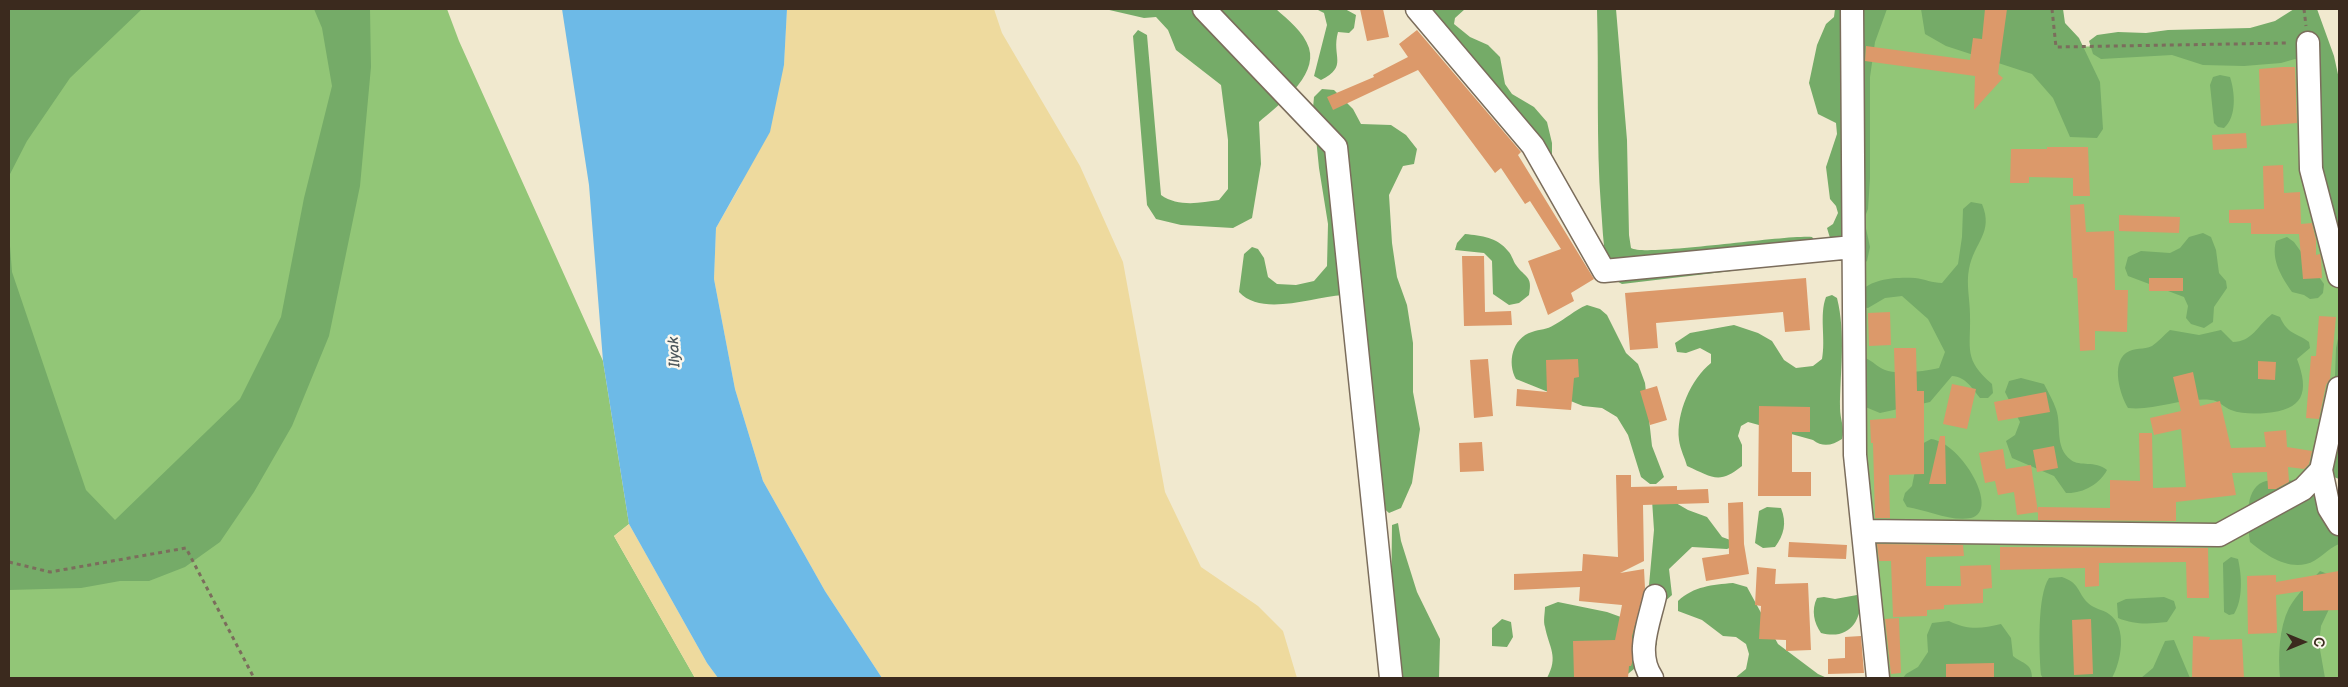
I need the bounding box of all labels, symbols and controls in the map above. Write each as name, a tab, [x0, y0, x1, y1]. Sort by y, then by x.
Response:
water label: Ilyak	[665, 336, 685, 368]
north arrow	[2278, 617, 2328, 667]
text: С	[2310, 637, 2327, 647]

